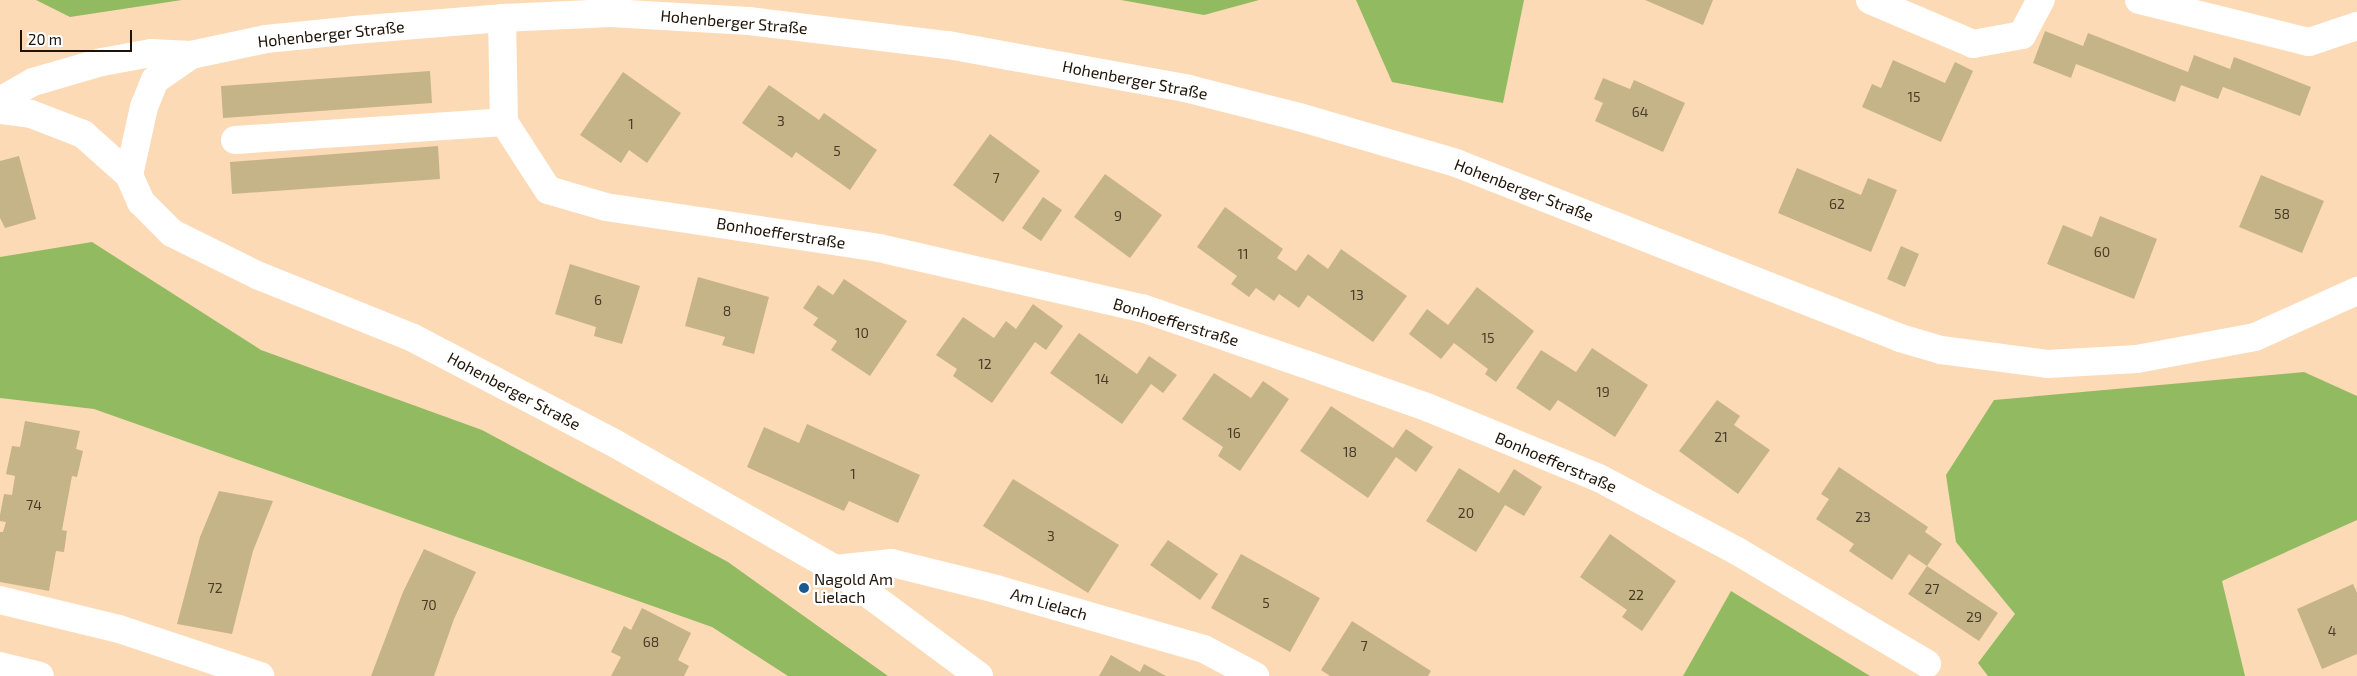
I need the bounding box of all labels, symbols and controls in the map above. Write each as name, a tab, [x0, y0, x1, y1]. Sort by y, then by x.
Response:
street label: Hohenberger Straße	[659, 6, 809, 38]
street label: Hohenberger Straße	[256, 17, 406, 51]
scale bar	[22, 20, 135, 52]
text: 20 m	[28, 30, 62, 48]
street label: Hohenberger Straße	[1061, 56, 1209, 104]
house number: 15	[1907, 89, 1921, 105]
house number: 64	[1632, 104, 1648, 120]
house number: 3	[777, 113, 785, 129]
house number: 1	[628, 116, 634, 132]
house number: 5	[833, 143, 841, 159]
street label: Hohenberger Straße	[1451, 155, 1597, 225]
house number: 7	[992, 170, 1000, 186]
house number: 62	[1829, 196, 1845, 212]
house number: 58	[2274, 206, 2290, 222]
house number: 9	[1114, 208, 1122, 224]
street label: Bonhoefferstraße	[715, 213, 847, 253]
house number: 60	[2094, 244, 2110, 260]
house number: 11	[1237, 246, 1249, 262]
house number: 13	[1350, 287, 1364, 303]
house number: 6	[594, 292, 602, 308]
street label: Bonhoefferstraße	[1111, 294, 1241, 350]
house number: 8	[723, 303, 731, 319]
house number: 10	[855, 325, 869, 341]
house number: 15	[1481, 330, 1495, 346]
street label: Hohenberger Straße	[444, 348, 584, 434]
house number: 12	[978, 356, 992, 372]
house number: 14	[1095, 371, 1109, 387]
house number: 19	[1596, 384, 1610, 400]
house number: 16	[1227, 425, 1241, 441]
street label: Bonhoefferstraße	[1492, 428, 1620, 496]
house number: 21	[1714, 429, 1728, 445]
house number: 18	[1343, 444, 1357, 460]
house number: 1	[850, 466, 856, 482]
house number: 74	[26, 497, 42, 513]
house number: 20	[1458, 505, 1474, 521]
house number: 23	[1855, 509, 1871, 525]
house number: 3	[1047, 528, 1055, 544]
place label: Nagold Am Lielach	[814, 569, 893, 607]
house number: 72	[207, 580, 223, 596]
house number: 27	[1924, 581, 1940, 597]
marker: Nagold Am Lielach	[798, 582, 810, 594]
street label: Am Lielach	[1008, 584, 1090, 624]
house number: 22	[1628, 587, 1644, 603]
house number: 5	[1262, 595, 1270, 611]
house number: 70	[421, 597, 437, 613]
house number: 29	[1966, 609, 1982, 625]
house number: 4	[2328, 623, 2336, 639]
house number: 68	[643, 634, 659, 650]
house number: 7	[1360, 638, 1368, 654]

